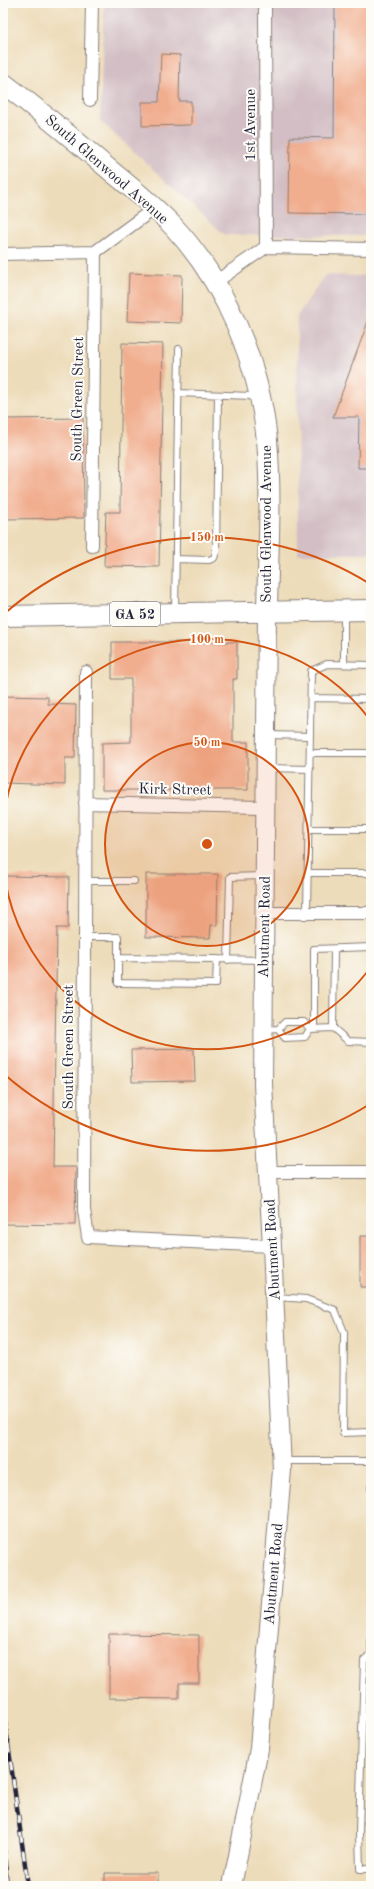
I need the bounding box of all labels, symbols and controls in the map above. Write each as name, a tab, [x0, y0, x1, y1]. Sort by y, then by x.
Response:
street label: 1st Avenue	[244, 89, 259, 161]
street label: South Glenwood Avenue	[42, 113, 171, 228]
street label: South Green Street	[70, 336, 87, 462]
street label: South Glenwood Avenue	[260, 445, 275, 603]
text: 150 m	[190, 531, 224, 544]
road number: GA 52	[110, 602, 160, 626]
text: 100 m	[190, 634, 224, 646]
text: 50 m	[194, 736, 221, 749]
street label: Kirk Street	[138, 782, 212, 799]
centre of rings	[200, 837, 214, 851]
street label: Abutment Road	[257, 876, 274, 978]
street label: South Green Street	[62, 984, 77, 1110]
street label: Abutment Road	[263, 1198, 284, 1301]
street label: Abutment Road	[263, 1522, 286, 1626]

